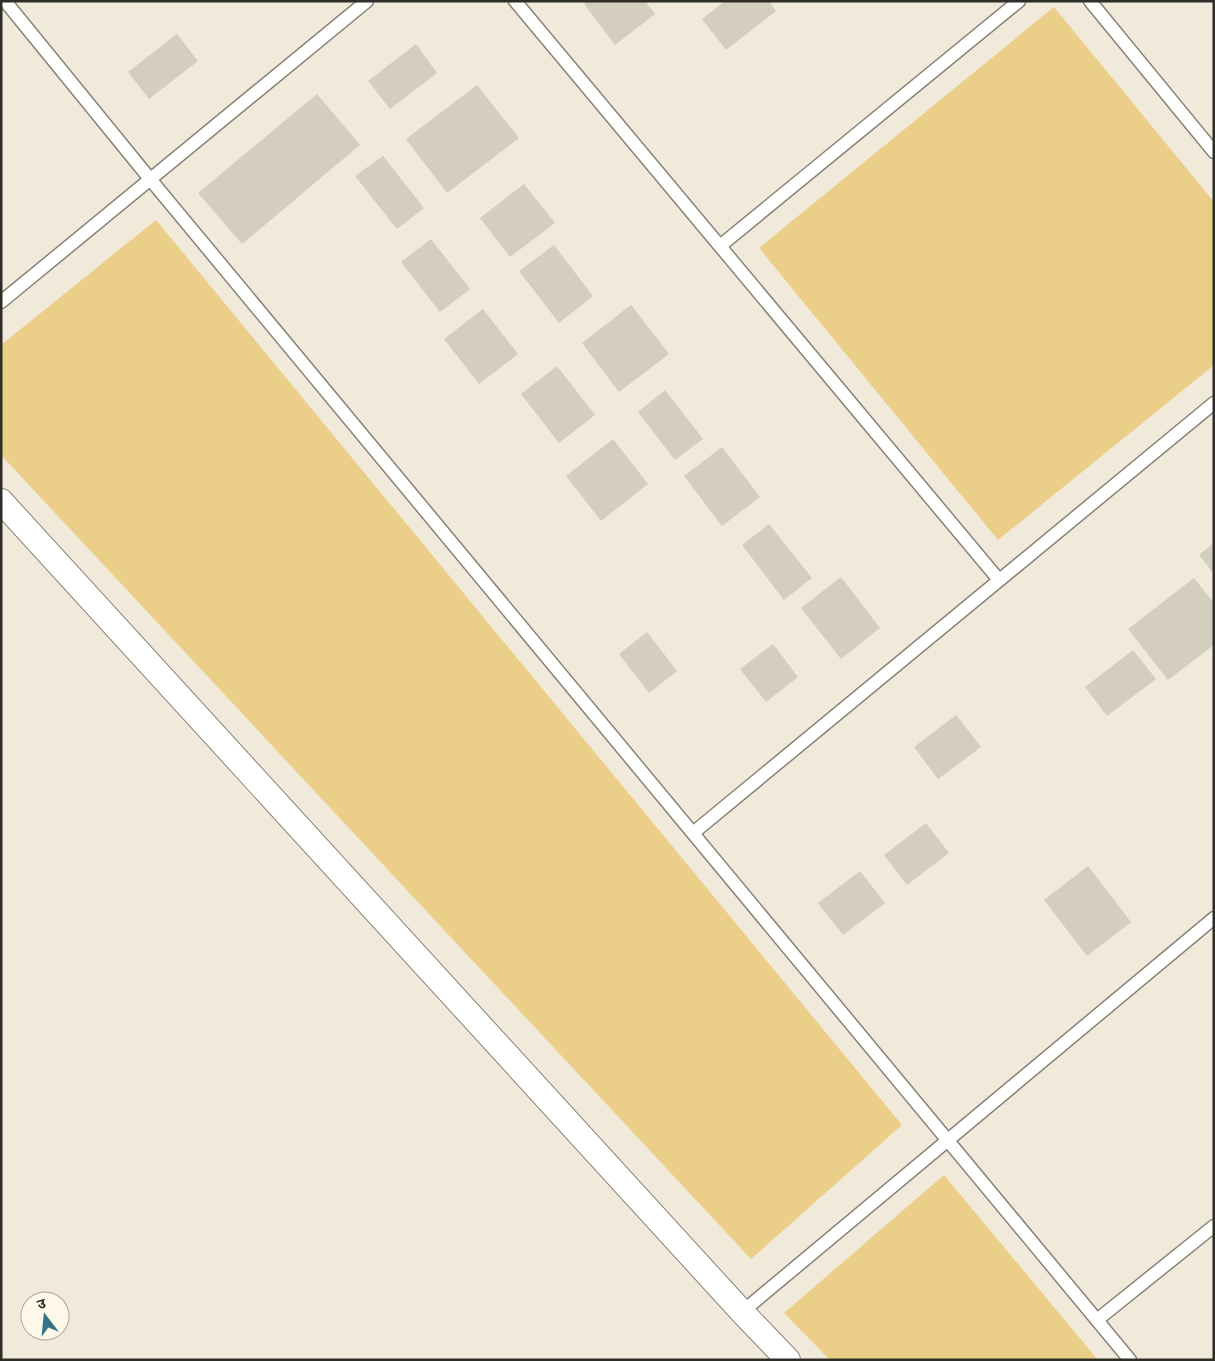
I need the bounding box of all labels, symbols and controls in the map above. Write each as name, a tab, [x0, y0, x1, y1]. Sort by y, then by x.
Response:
north arrow	[20, 1291, 70, 1341]
text: उ	[35, 1293, 49, 1314]

